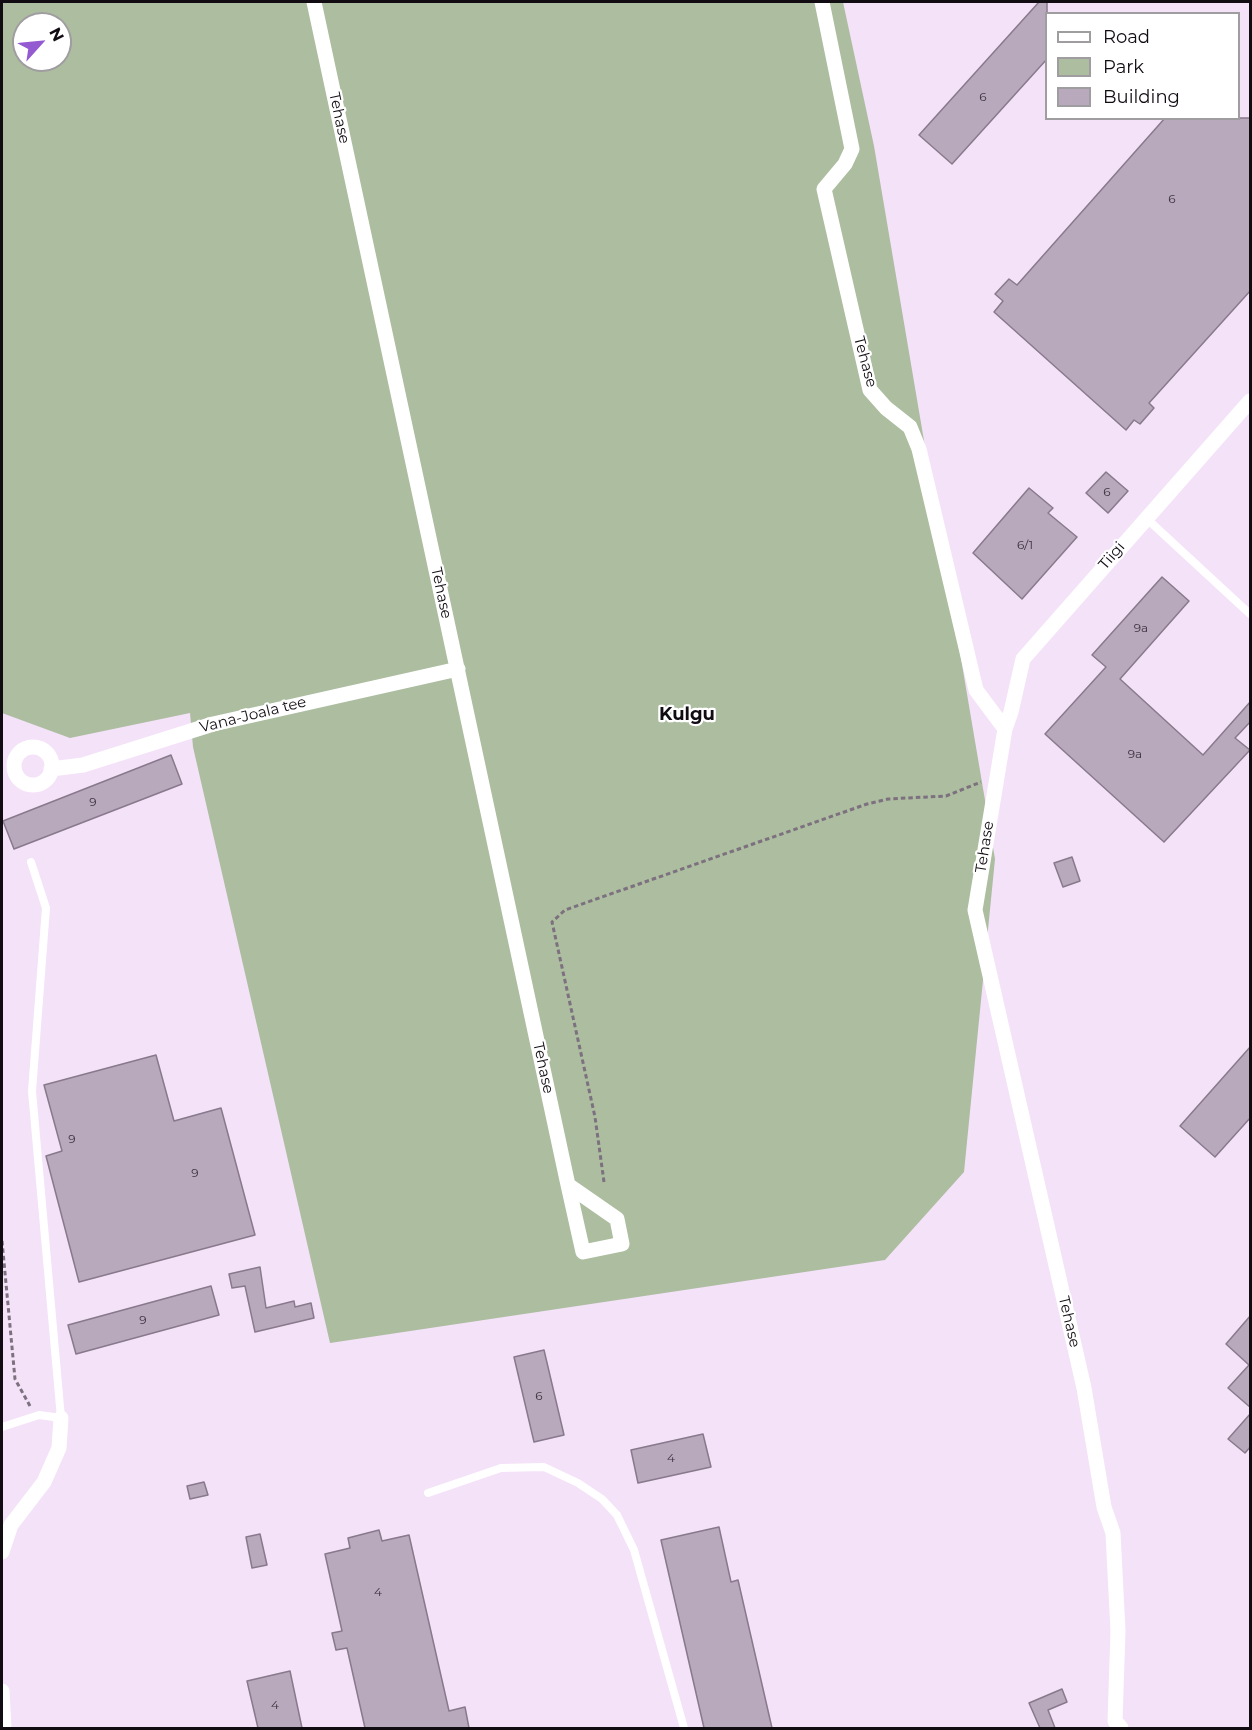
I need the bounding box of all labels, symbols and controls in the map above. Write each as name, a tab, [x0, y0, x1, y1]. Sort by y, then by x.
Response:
north arrow	[12, 12, 72, 72]
legend	[1045, 12, 1240, 120]
text: N	[45, 24, 68, 45]
text: Road	[1103, 26, 1150, 48]
text: Park	[1103, 56, 1144, 78]
text: Building	[1103, 86, 1180, 108]
house number: 6	[979, 90, 987, 104]
street label: Tehase	[325, 91, 353, 145]
house number: 6	[1168, 192, 1176, 206]
street label: Tehase	[850, 334, 880, 390]
house number: 6	[1103, 485, 1111, 499]
house number: 6/1	[1017, 538, 1033, 552]
street label: Tiigi	[1095, 538, 1129, 574]
street label: Tehase	[427, 566, 455, 620]
house number: 9a	[1134, 621, 1148, 635]
street label: Vana-Joala tee	[198, 693, 308, 737]
district label: Kulgu	[659, 704, 715, 726]
house number: 9a	[1128, 747, 1142, 761]
house number: 9	[89, 795, 97, 809]
street label: Tehase	[972, 820, 998, 874]
street label: Tehase	[529, 1041, 557, 1095]
house number: 9	[68, 1132, 76, 1146]
house number: 9	[191, 1166, 199, 1180]
street label: Tehase	[1054, 1295, 1084, 1349]
house number: 9	[139, 1313, 147, 1327]
house number: 6	[535, 1389, 543, 1403]
house number: 4	[667, 1451, 675, 1465]
house number: 4	[374, 1585, 382, 1599]
house number: 4	[271, 1698, 279, 1712]

